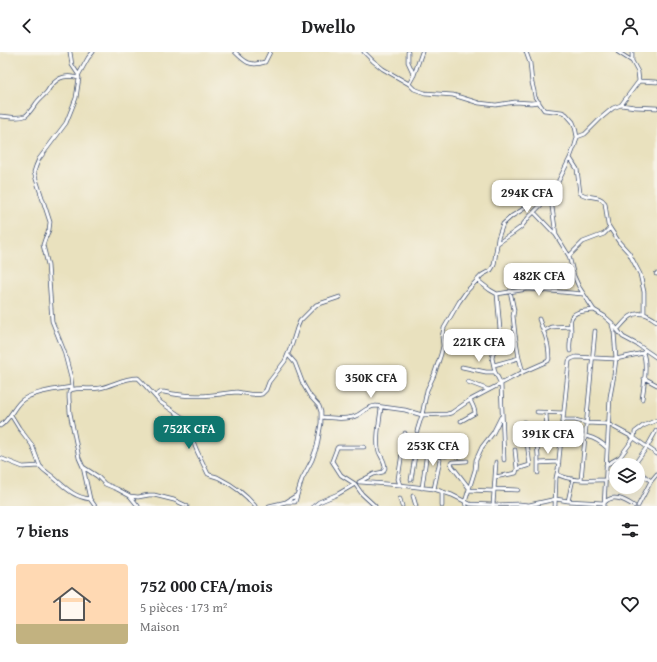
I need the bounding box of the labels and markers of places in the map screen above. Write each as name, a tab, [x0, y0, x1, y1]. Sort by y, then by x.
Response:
pin: 294K CFA	[486, 180, 568, 214]
pin: 482K CFA	[498, 263, 580, 297]
pin: 221K CFA	[438, 329, 520, 363]
pin: 350K CFA	[330, 365, 412, 399]
pin: 752K CFA	[148, 416, 230, 450]
pin: 391K CFA	[507, 421, 589, 455]
pin: 253K CFA	[392, 433, 474, 467]

